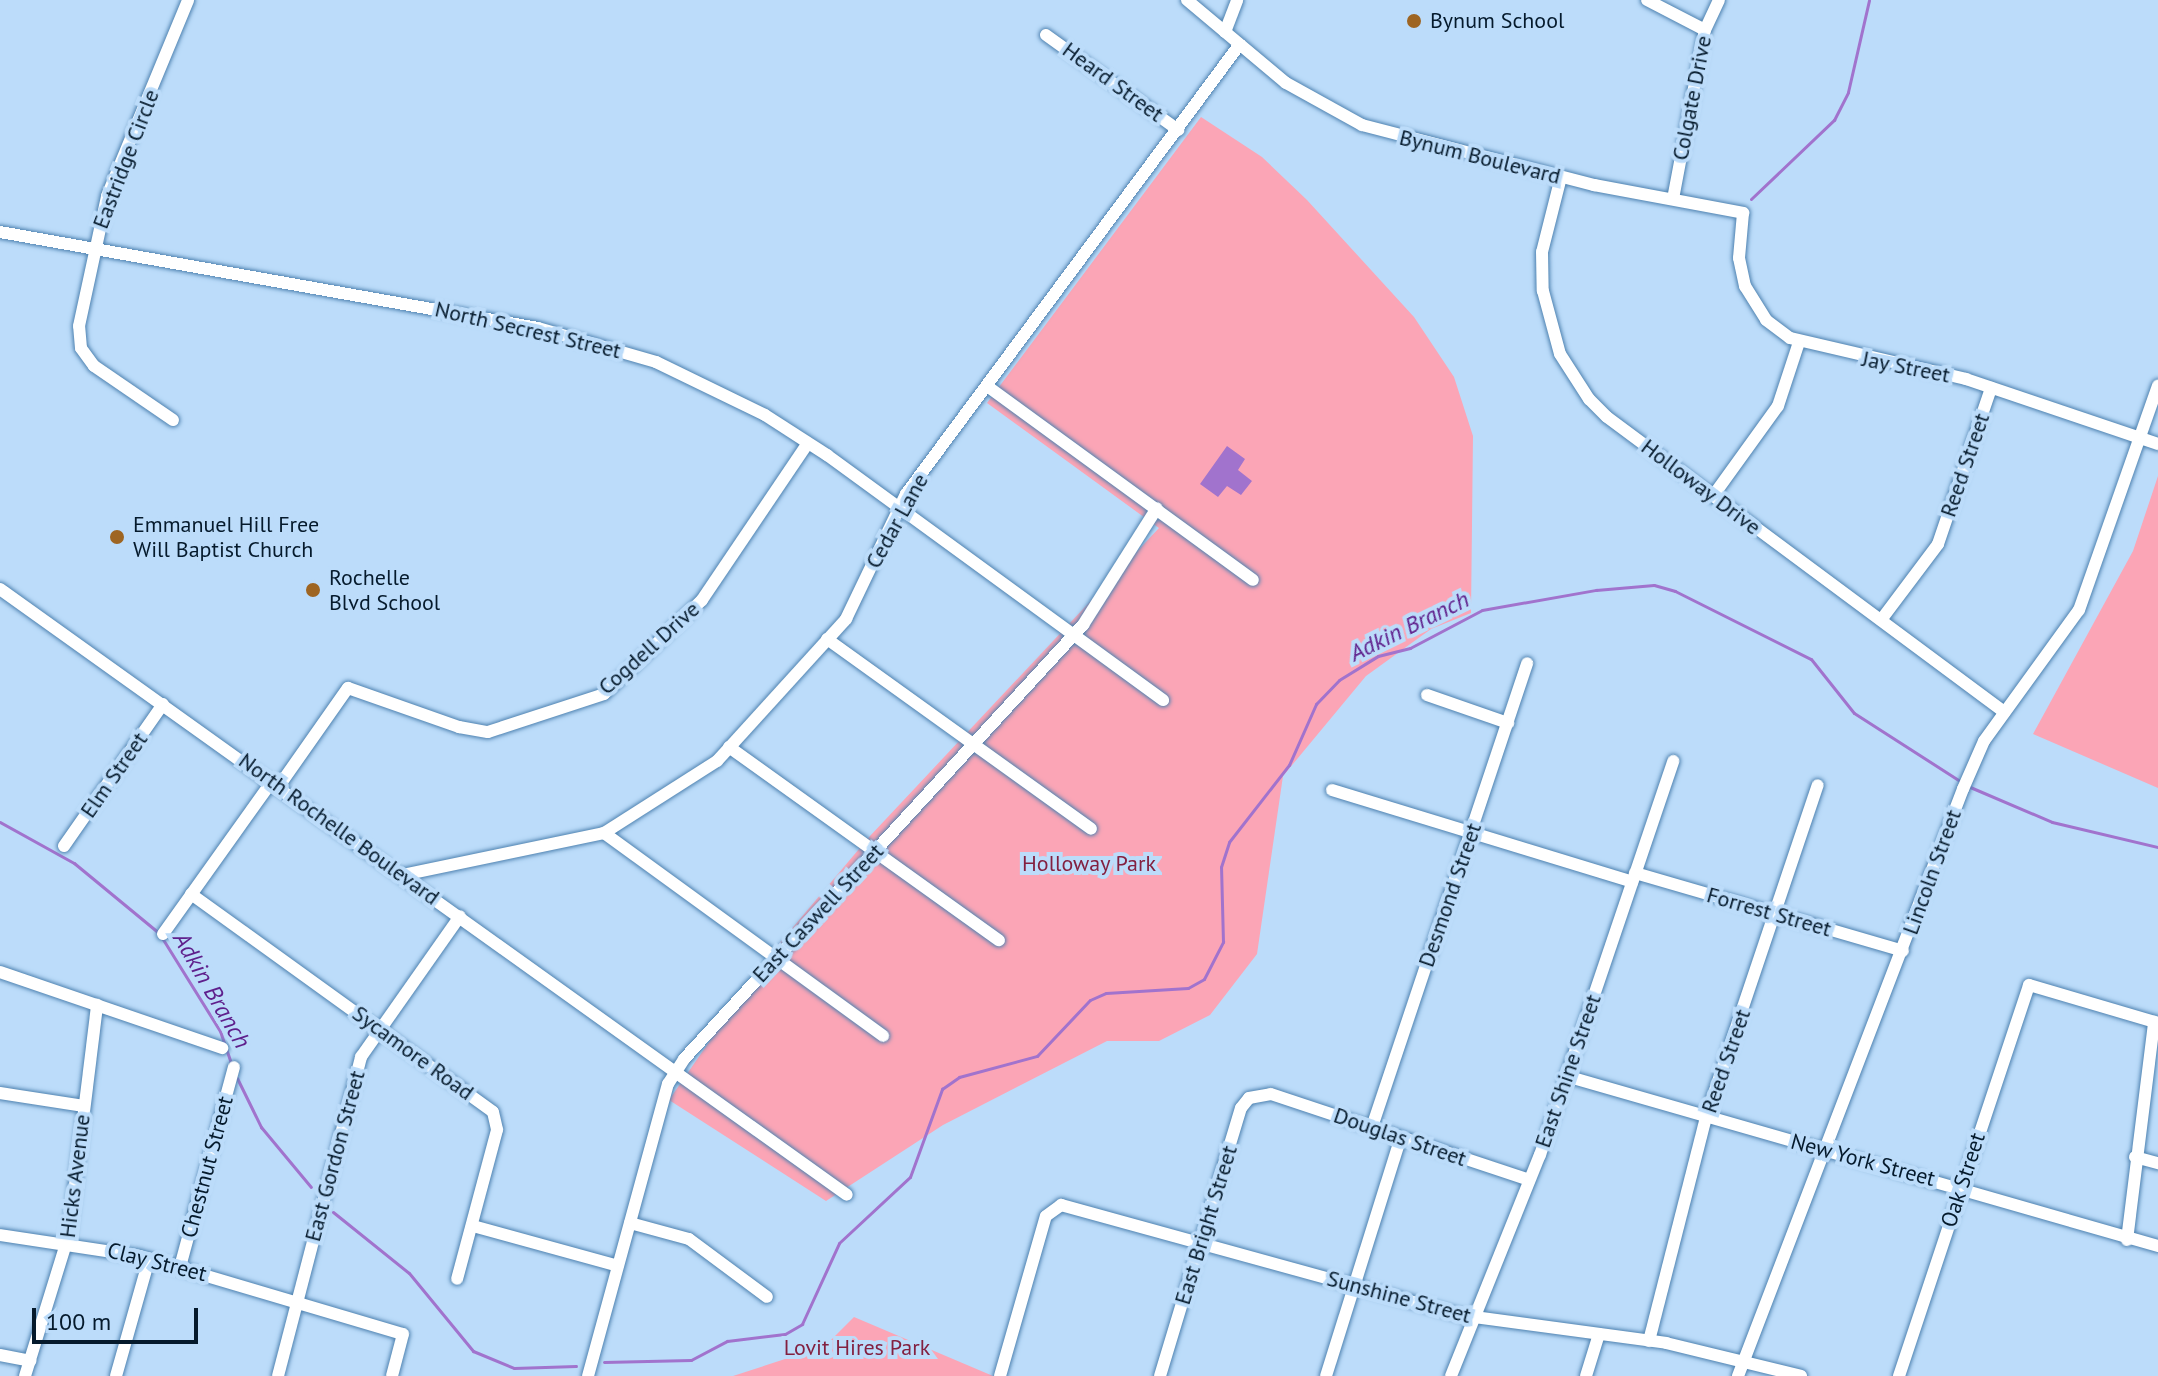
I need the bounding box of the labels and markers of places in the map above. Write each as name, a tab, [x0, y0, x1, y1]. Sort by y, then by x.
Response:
place label: Bynum School	[1430, 8, 1564, 34]
marker: Bynum School	[1405, 12, 1423, 30]
place label: Emmanuel Hill Free Will Baptist Church	[133, 511, 319, 562]
marker: Emmanuel Hill Free Will Baptist Church	[108, 528, 126, 546]
place label: Rochelle Blvd School	[329, 564, 440, 616]
marker: Rochelle Blvd School	[304, 581, 322, 599]

